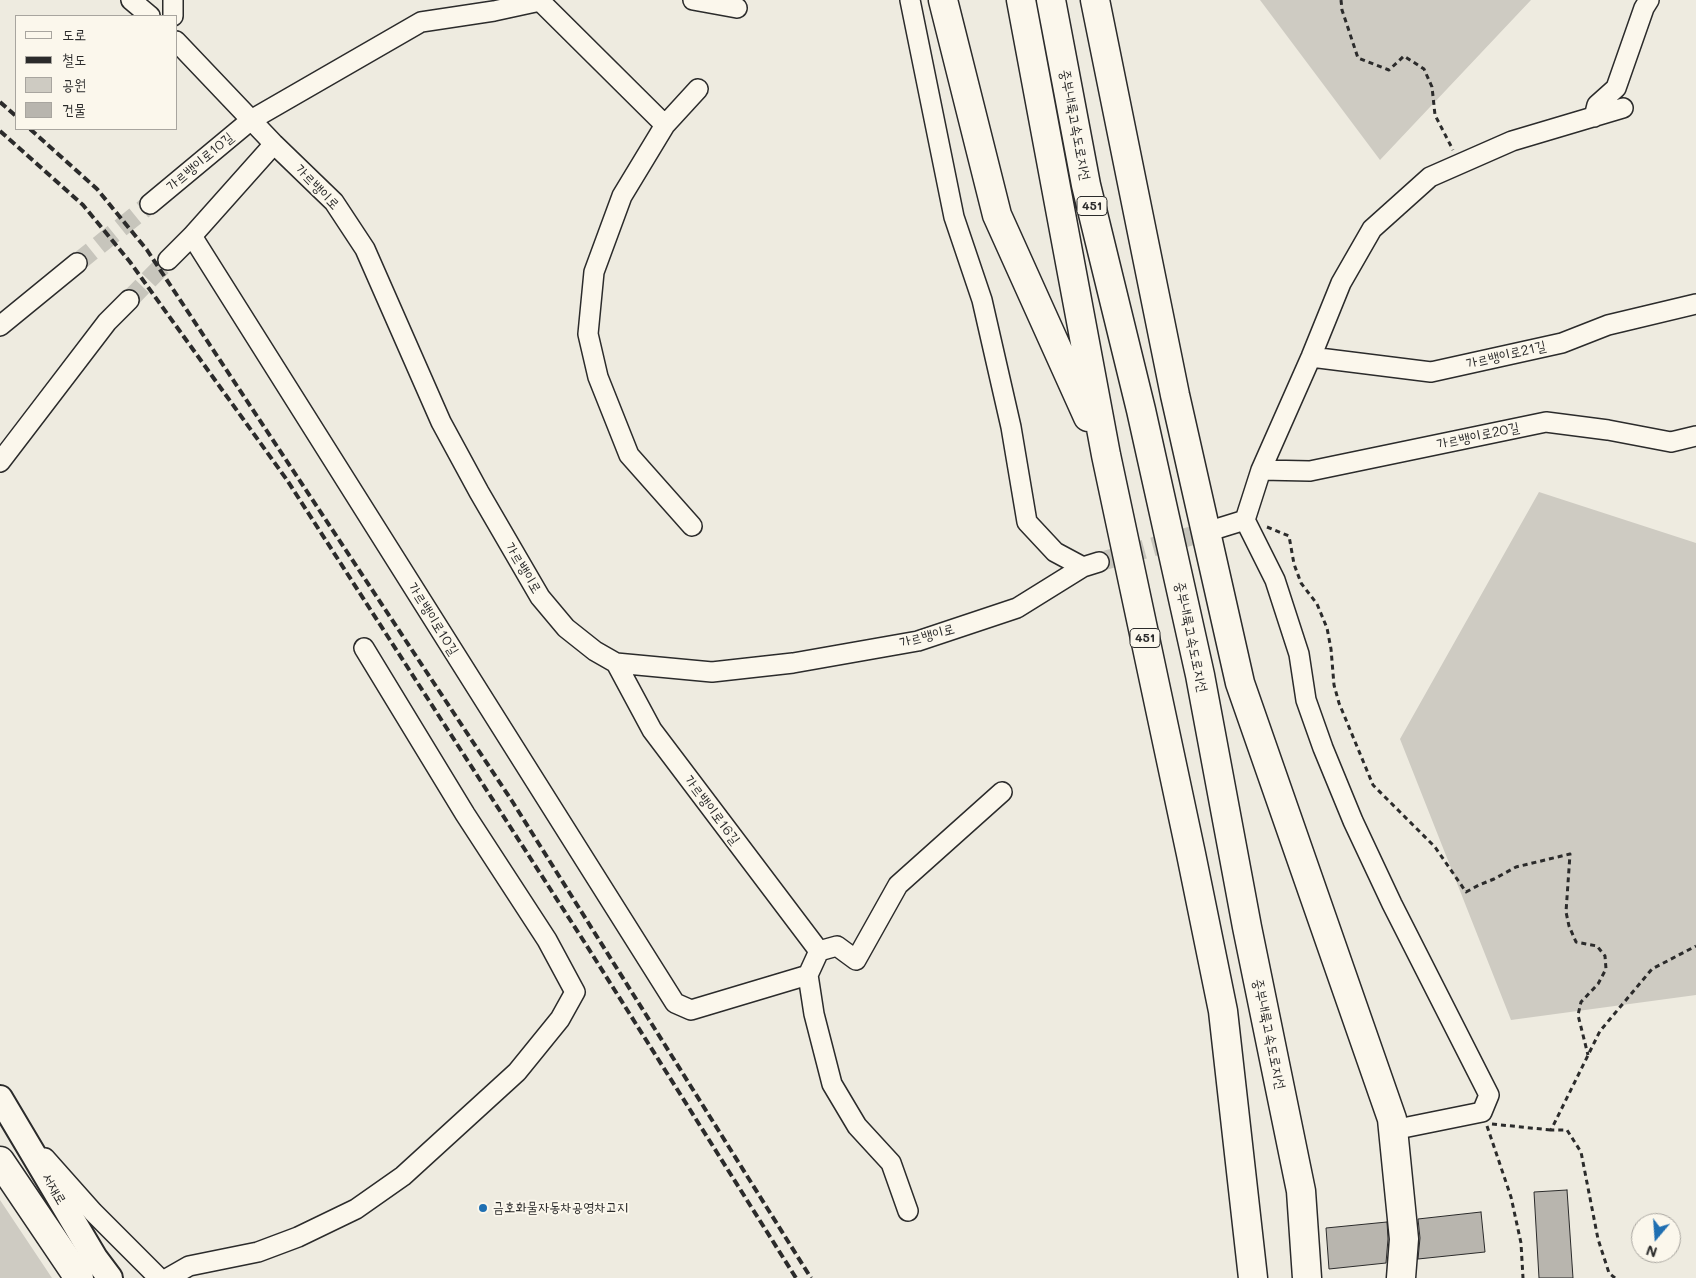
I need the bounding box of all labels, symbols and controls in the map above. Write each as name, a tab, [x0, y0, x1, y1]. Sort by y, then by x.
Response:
legend	[15, 15, 178, 130]
text: 도로	[62, 24, 86, 44]
text: 철도	[62, 49, 86, 69]
street label: 중부내륙고속도로지선	[1056, 68, 1094, 182]
text: 공원	[62, 74, 86, 94]
text: 건물	[62, 99, 86, 119]
street label: 가르뱅이로10길	[163, 129, 237, 195]
street label: 가르뱅이로	[291, 161, 343, 213]
road number: 451	[1077, 197, 1107, 216]
street label: 가르뱅이로21길	[1464, 338, 1548, 372]
street label: 가르뱅이로20길	[1435, 419, 1521, 453]
street label: 가르뱅이로	[501, 540, 545, 596]
street label: 가르뱅이로10길	[404, 580, 462, 658]
street label: 중부내륙고속도로지선	[1171, 580, 1211, 694]
street label: 가르뱅이로	[898, 621, 956, 651]
road number: 451	[1130, 628, 1160, 648]
street label: 가르뱅이로16길	[681, 772, 743, 848]
street label: 중부내륙고속도로지선	[1249, 977, 1289, 1091]
street label: 서재로	[38, 1170, 70, 1208]
place label: 금호화물자동차공영차고지	[493, 1200, 628, 1216]
marker: 금호화물자동차공영차고지	[477, 1202, 489, 1214]
north arrow	[1631, 1213, 1681, 1263]
text: N	[1644, 1241, 1660, 1262]

